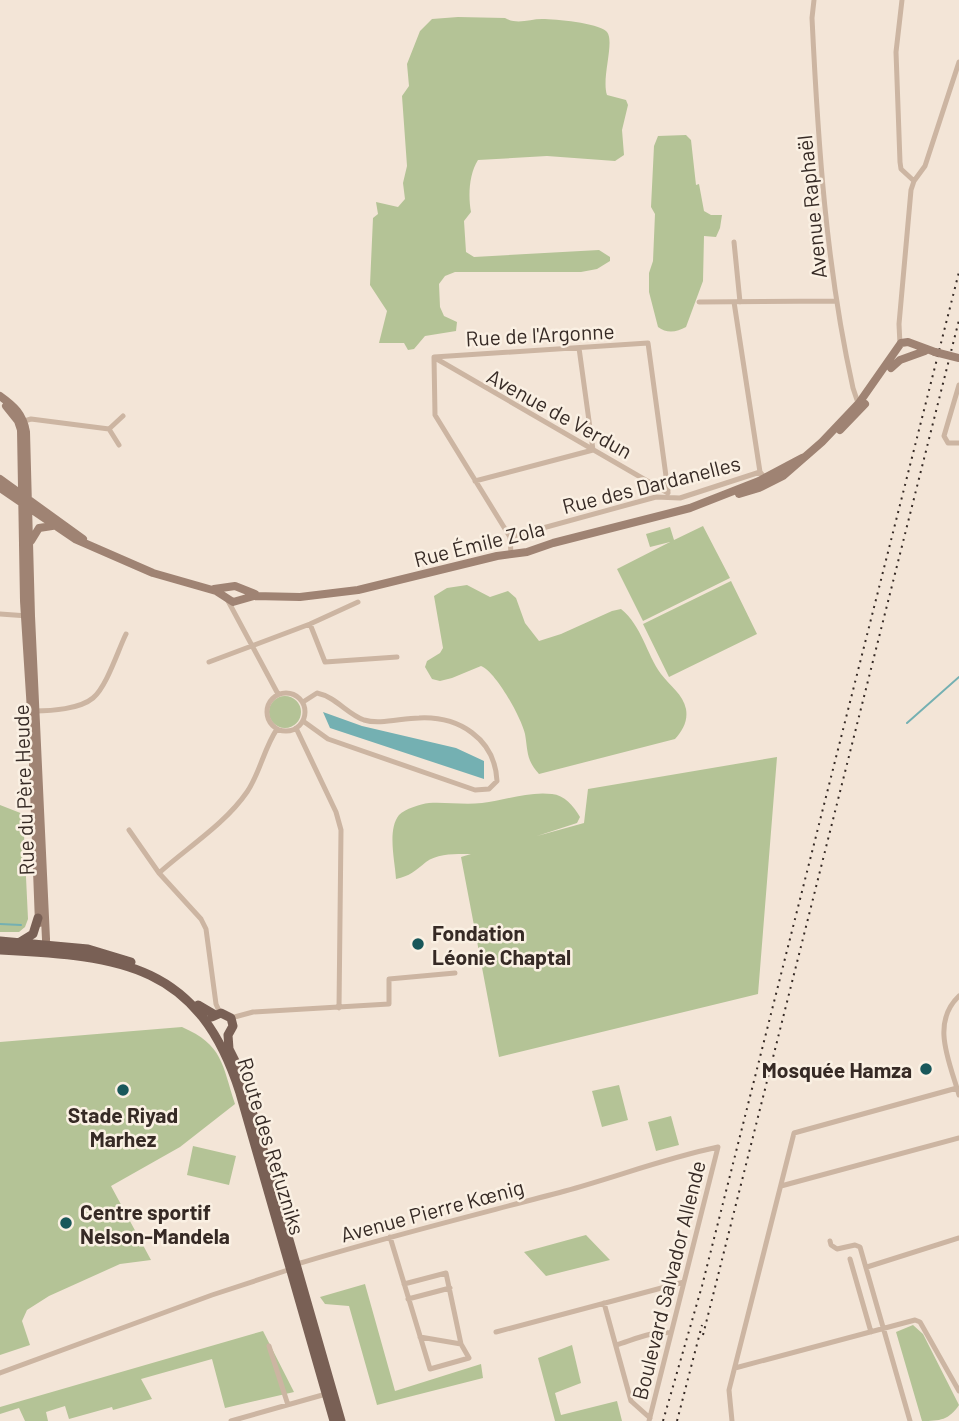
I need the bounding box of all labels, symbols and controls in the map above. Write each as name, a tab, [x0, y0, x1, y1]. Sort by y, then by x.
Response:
street label: Avenue Raphaël	[791, 134, 831, 280]
street label: Rue de l'Argonne	[465, 318, 615, 350]
street label: Avenue de Verdun	[483, 363, 637, 463]
street label: Rue des Dardanelles	[559, 450, 743, 518]
street label: Rue Émile Zola	[411, 515, 547, 571]
street label: Rue du Père Heude	[8, 704, 38, 876]
place label: Fondation Léonie Chaptal	[432, 920, 571, 969]
marker: Fondation Léonie Chaptal	[410, 936, 426, 952]
street label: Route des Refuzniks	[233, 1054, 311, 1238]
place label: Mosquée Hamza	[762, 1057, 912, 1082]
marker: Mosquée Hamza	[918, 1061, 934, 1077]
marker: Stade Riyad Marhez	[115, 1082, 131, 1098]
place label: Stade Riyad Marhez	[68, 1102, 178, 1151]
street label: Boulevard Salvador Allende	[626, 1158, 710, 1402]
street label: Avenue Pierre Kœnig	[338, 1173, 526, 1247]
place label: Centre sportif Nelson-Mandela	[80, 1199, 230, 1248]
marker: Centre sportif Nelson-Mandela	[58, 1215, 74, 1231]

